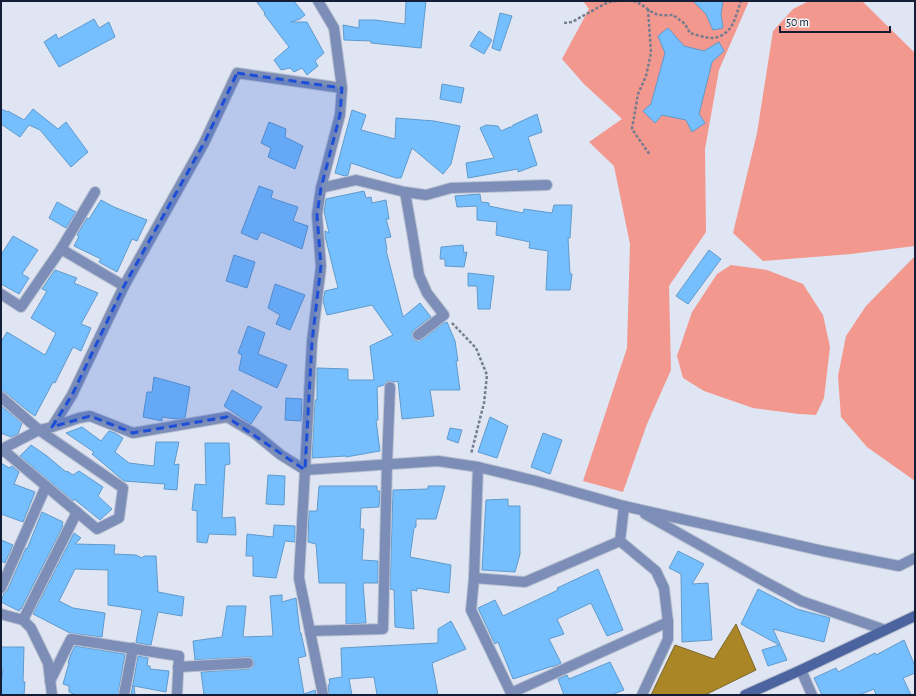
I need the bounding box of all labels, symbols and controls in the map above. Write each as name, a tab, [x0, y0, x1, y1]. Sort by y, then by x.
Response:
scale bar	[780, 8, 890, 34]
text: 50 m	[786, 16, 809, 28]

